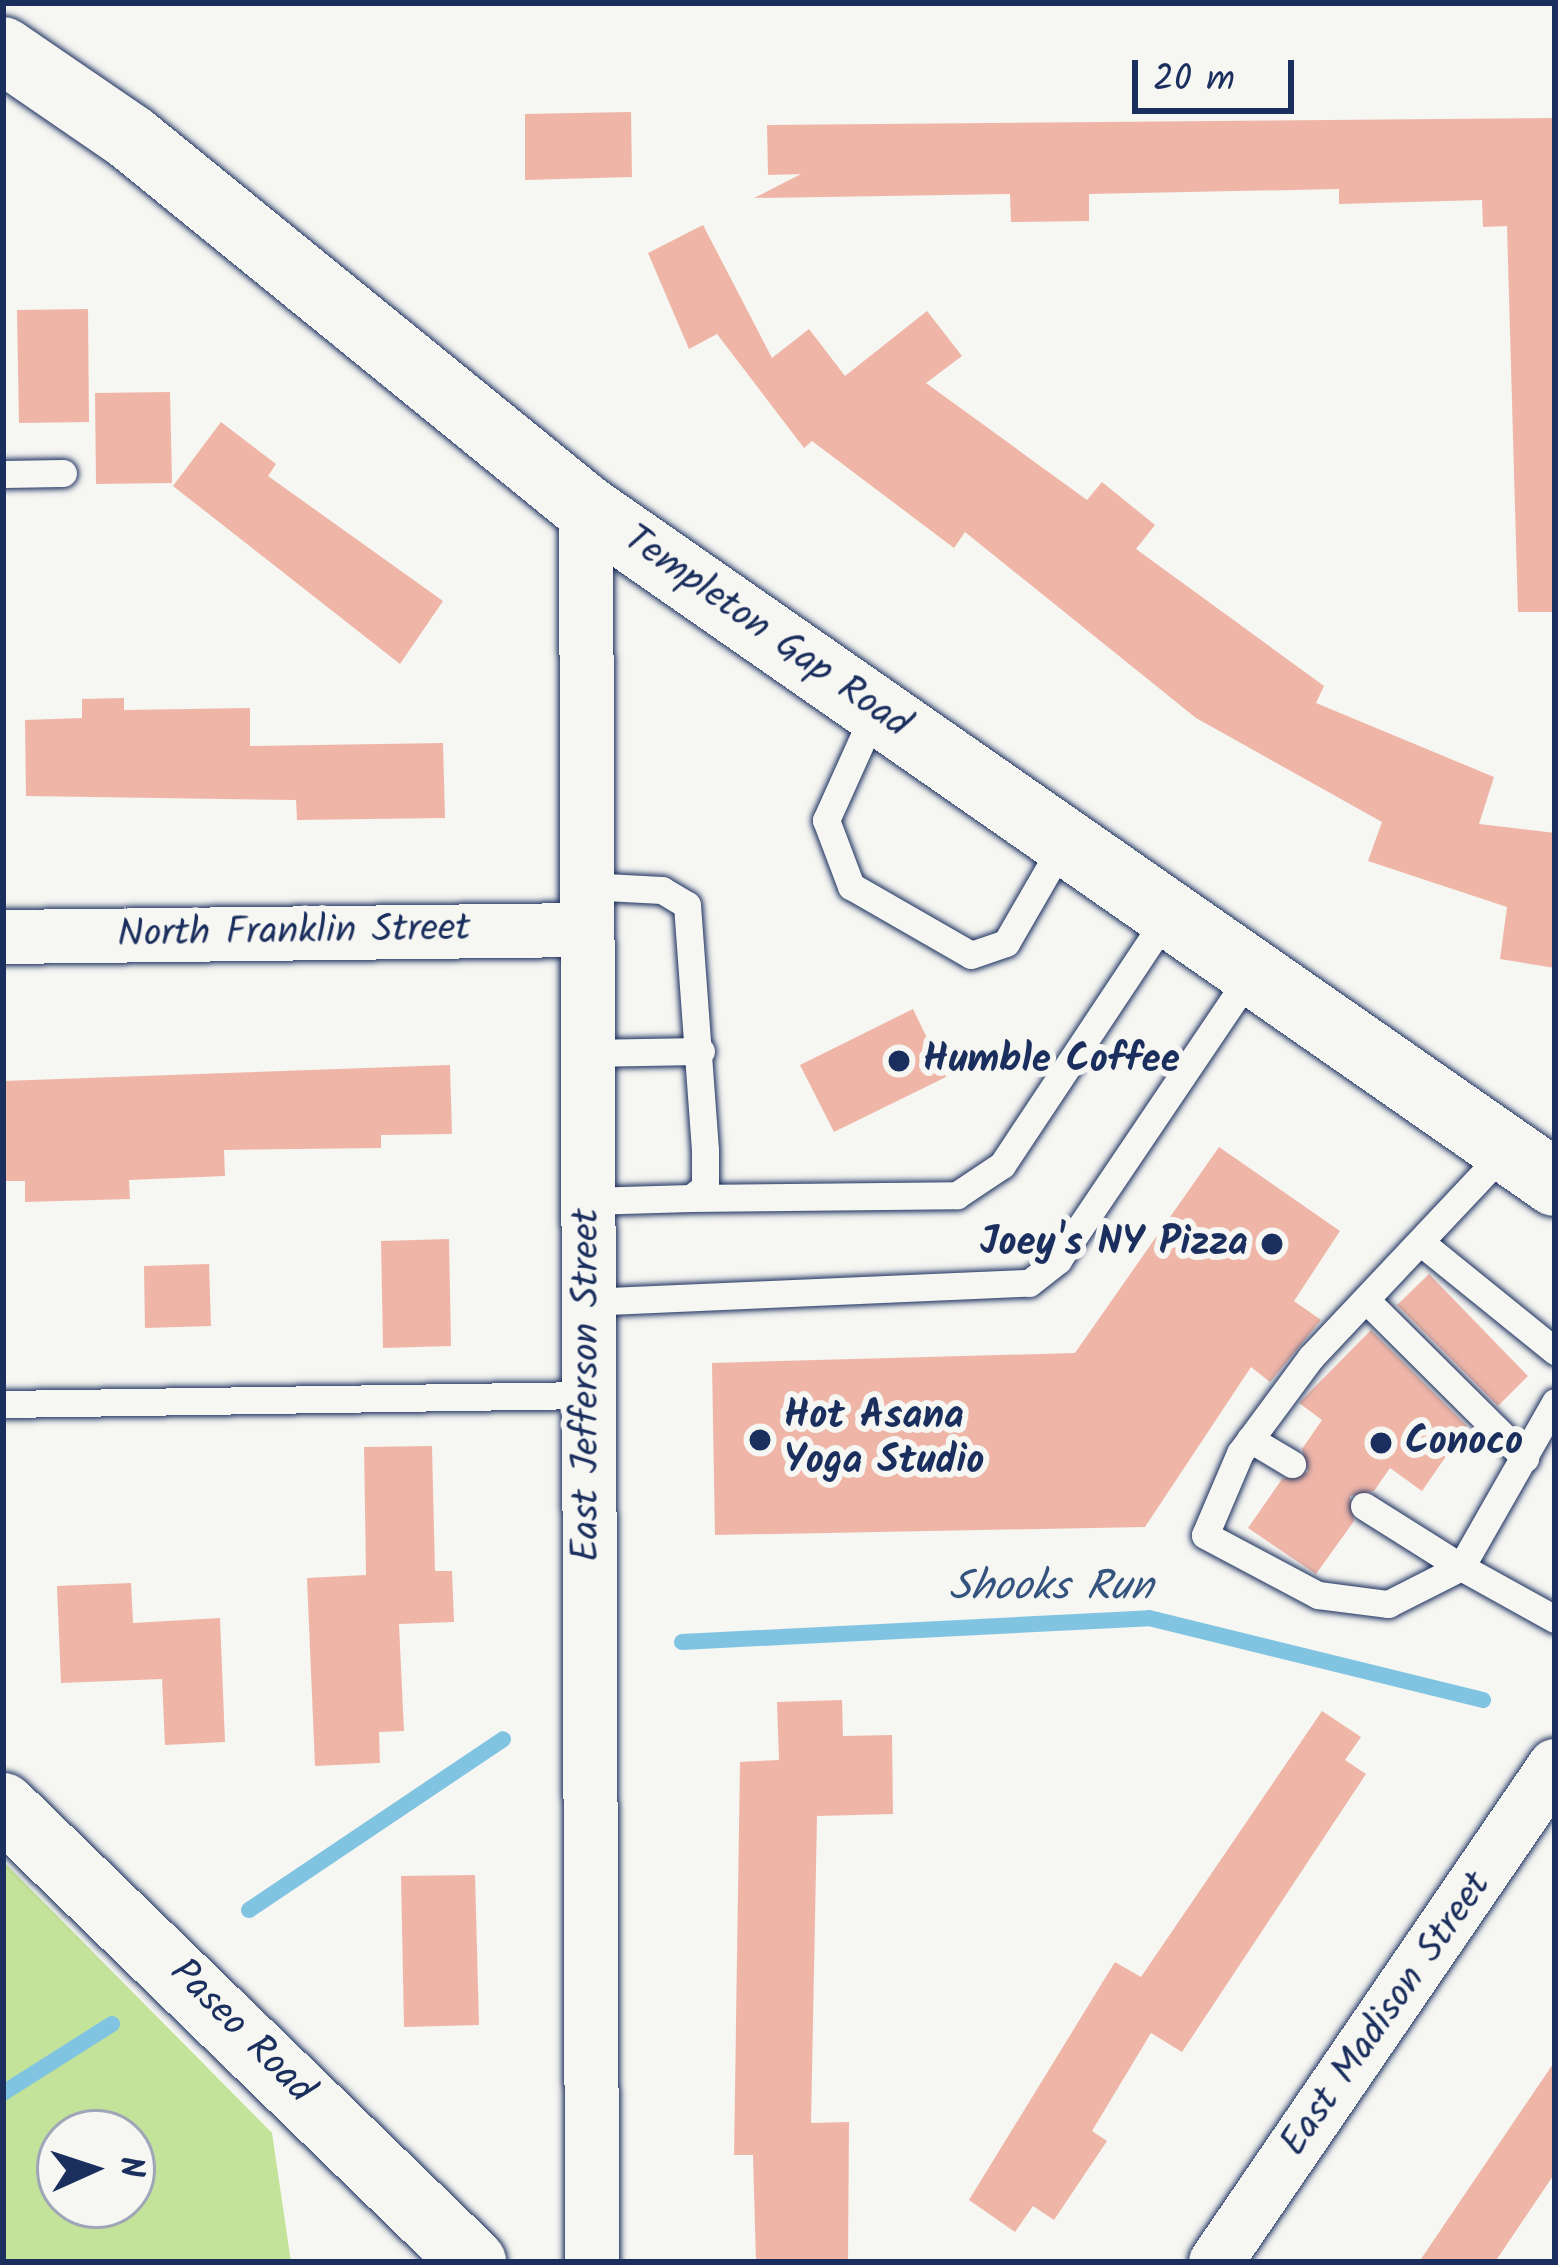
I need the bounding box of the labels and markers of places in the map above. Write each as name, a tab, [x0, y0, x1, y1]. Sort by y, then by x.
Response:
place label: Humble Coffee	[923, 1038, 1180, 1084]
marker: Humble Coffee	[886, 1048, 912, 1074]
place label: Joey's NY Pizza	[980, 1221, 1248, 1267]
marker: Joey's NY Pizza	[1259, 1231, 1285, 1257]
place label: Hot Asana Yoga Studio	[784, 1395, 984, 1486]
place label: Conoco	[1405, 1420, 1523, 1466]
marker: Hot Asana Yoga Studio	[747, 1427, 773, 1453]
marker: Conoco	[1368, 1430, 1394, 1456]

